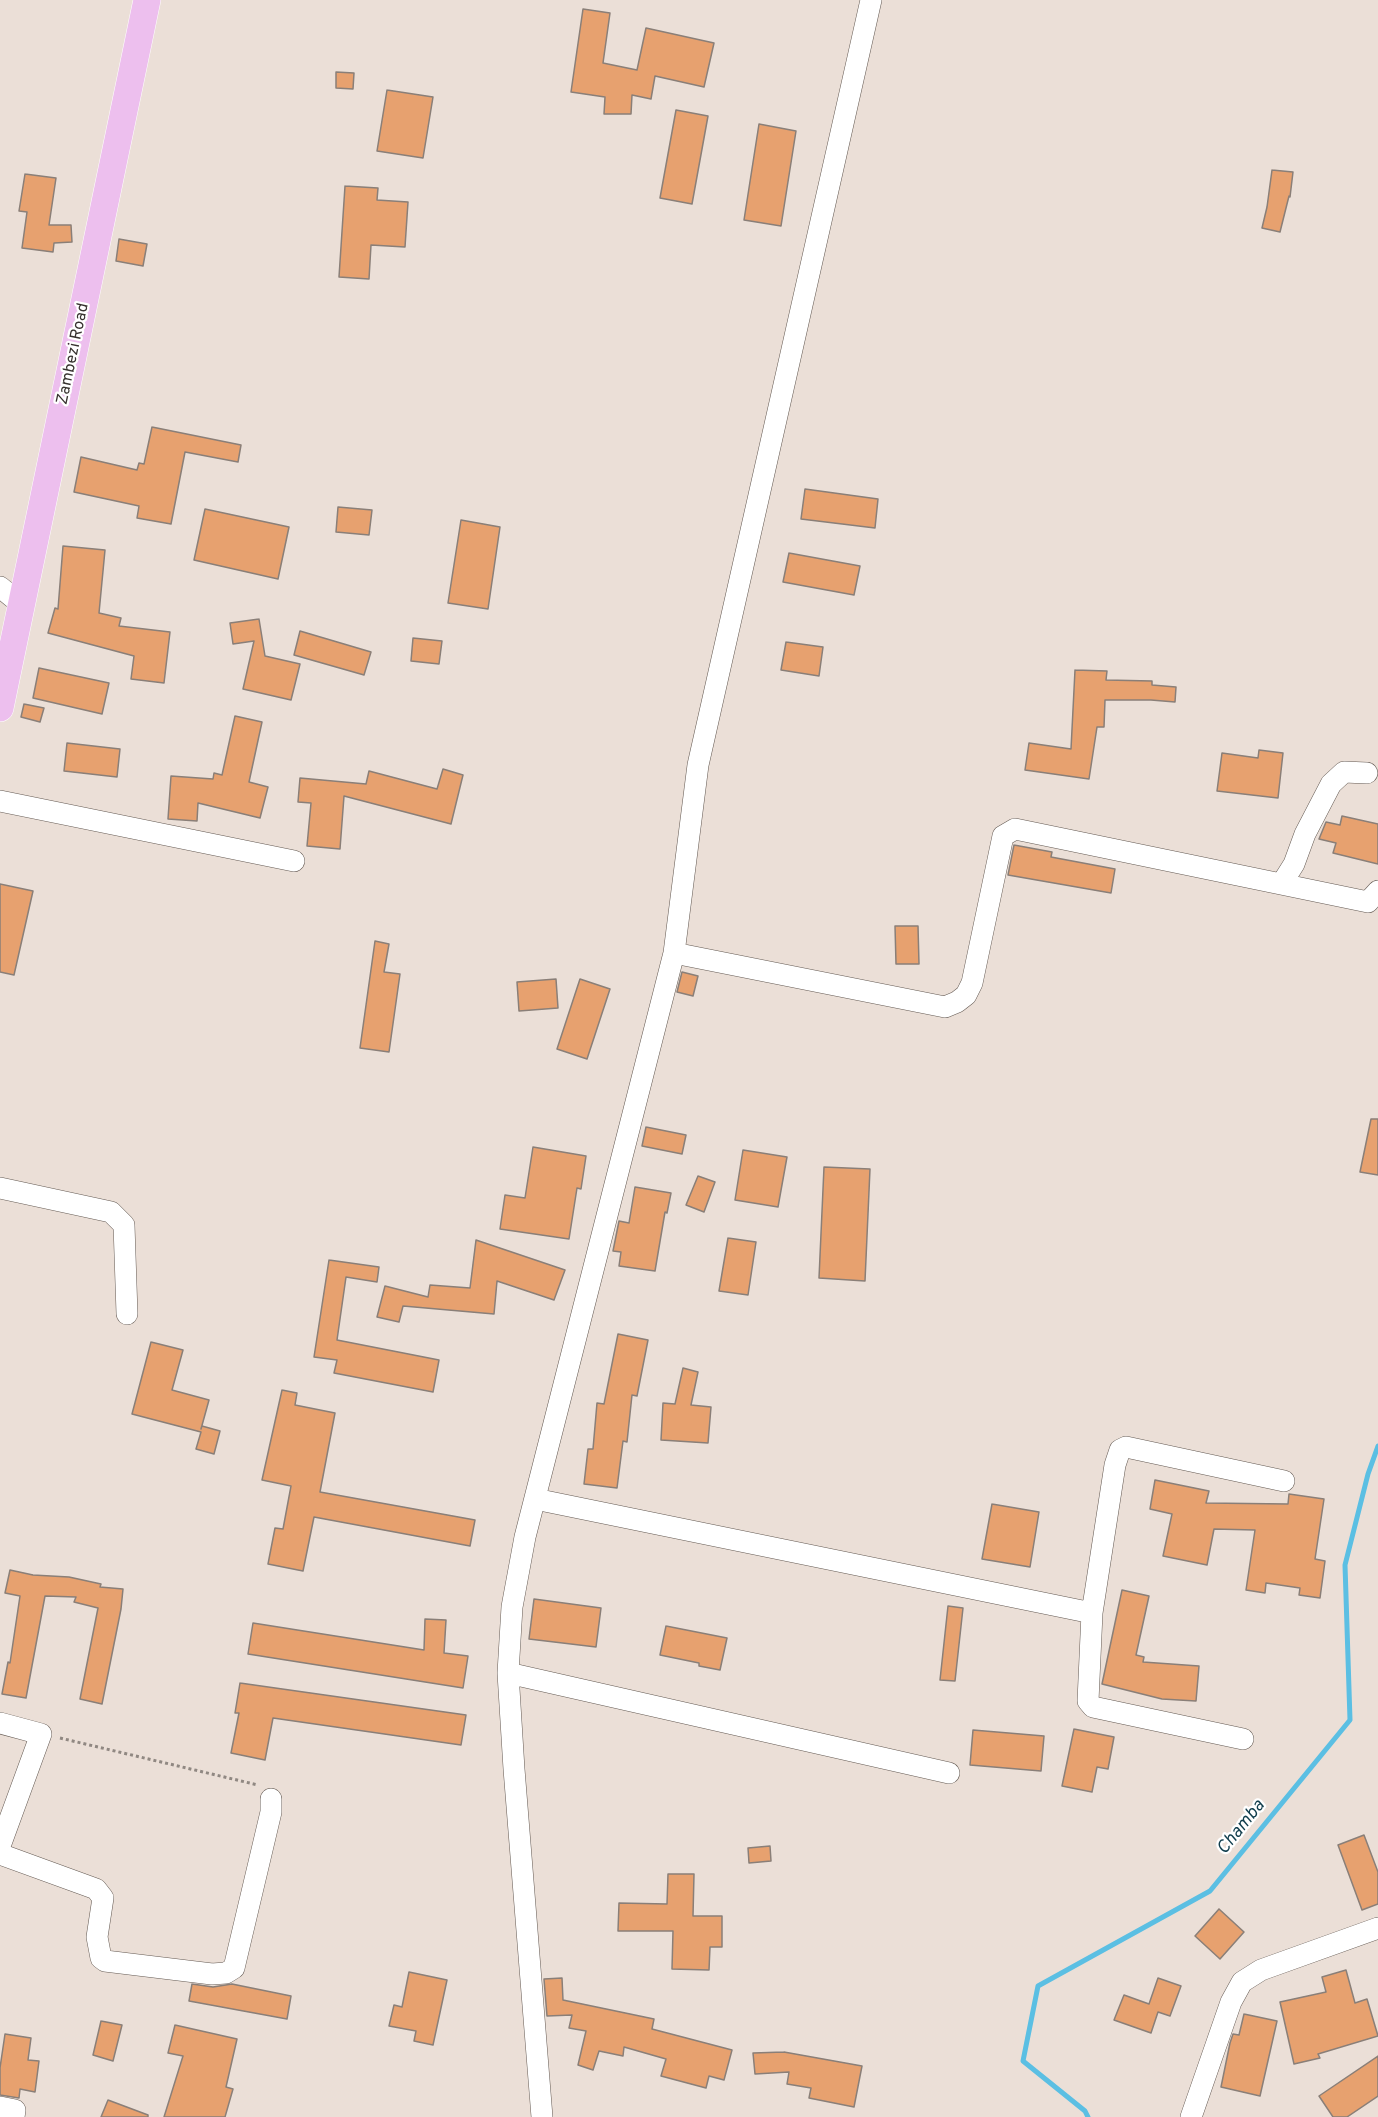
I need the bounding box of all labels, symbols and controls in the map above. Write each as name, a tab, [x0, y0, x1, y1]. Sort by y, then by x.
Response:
street label: Zambezi Road	[54, 302, 94, 406]
water label: Chamba	[1213, 1796, 1271, 1860]

